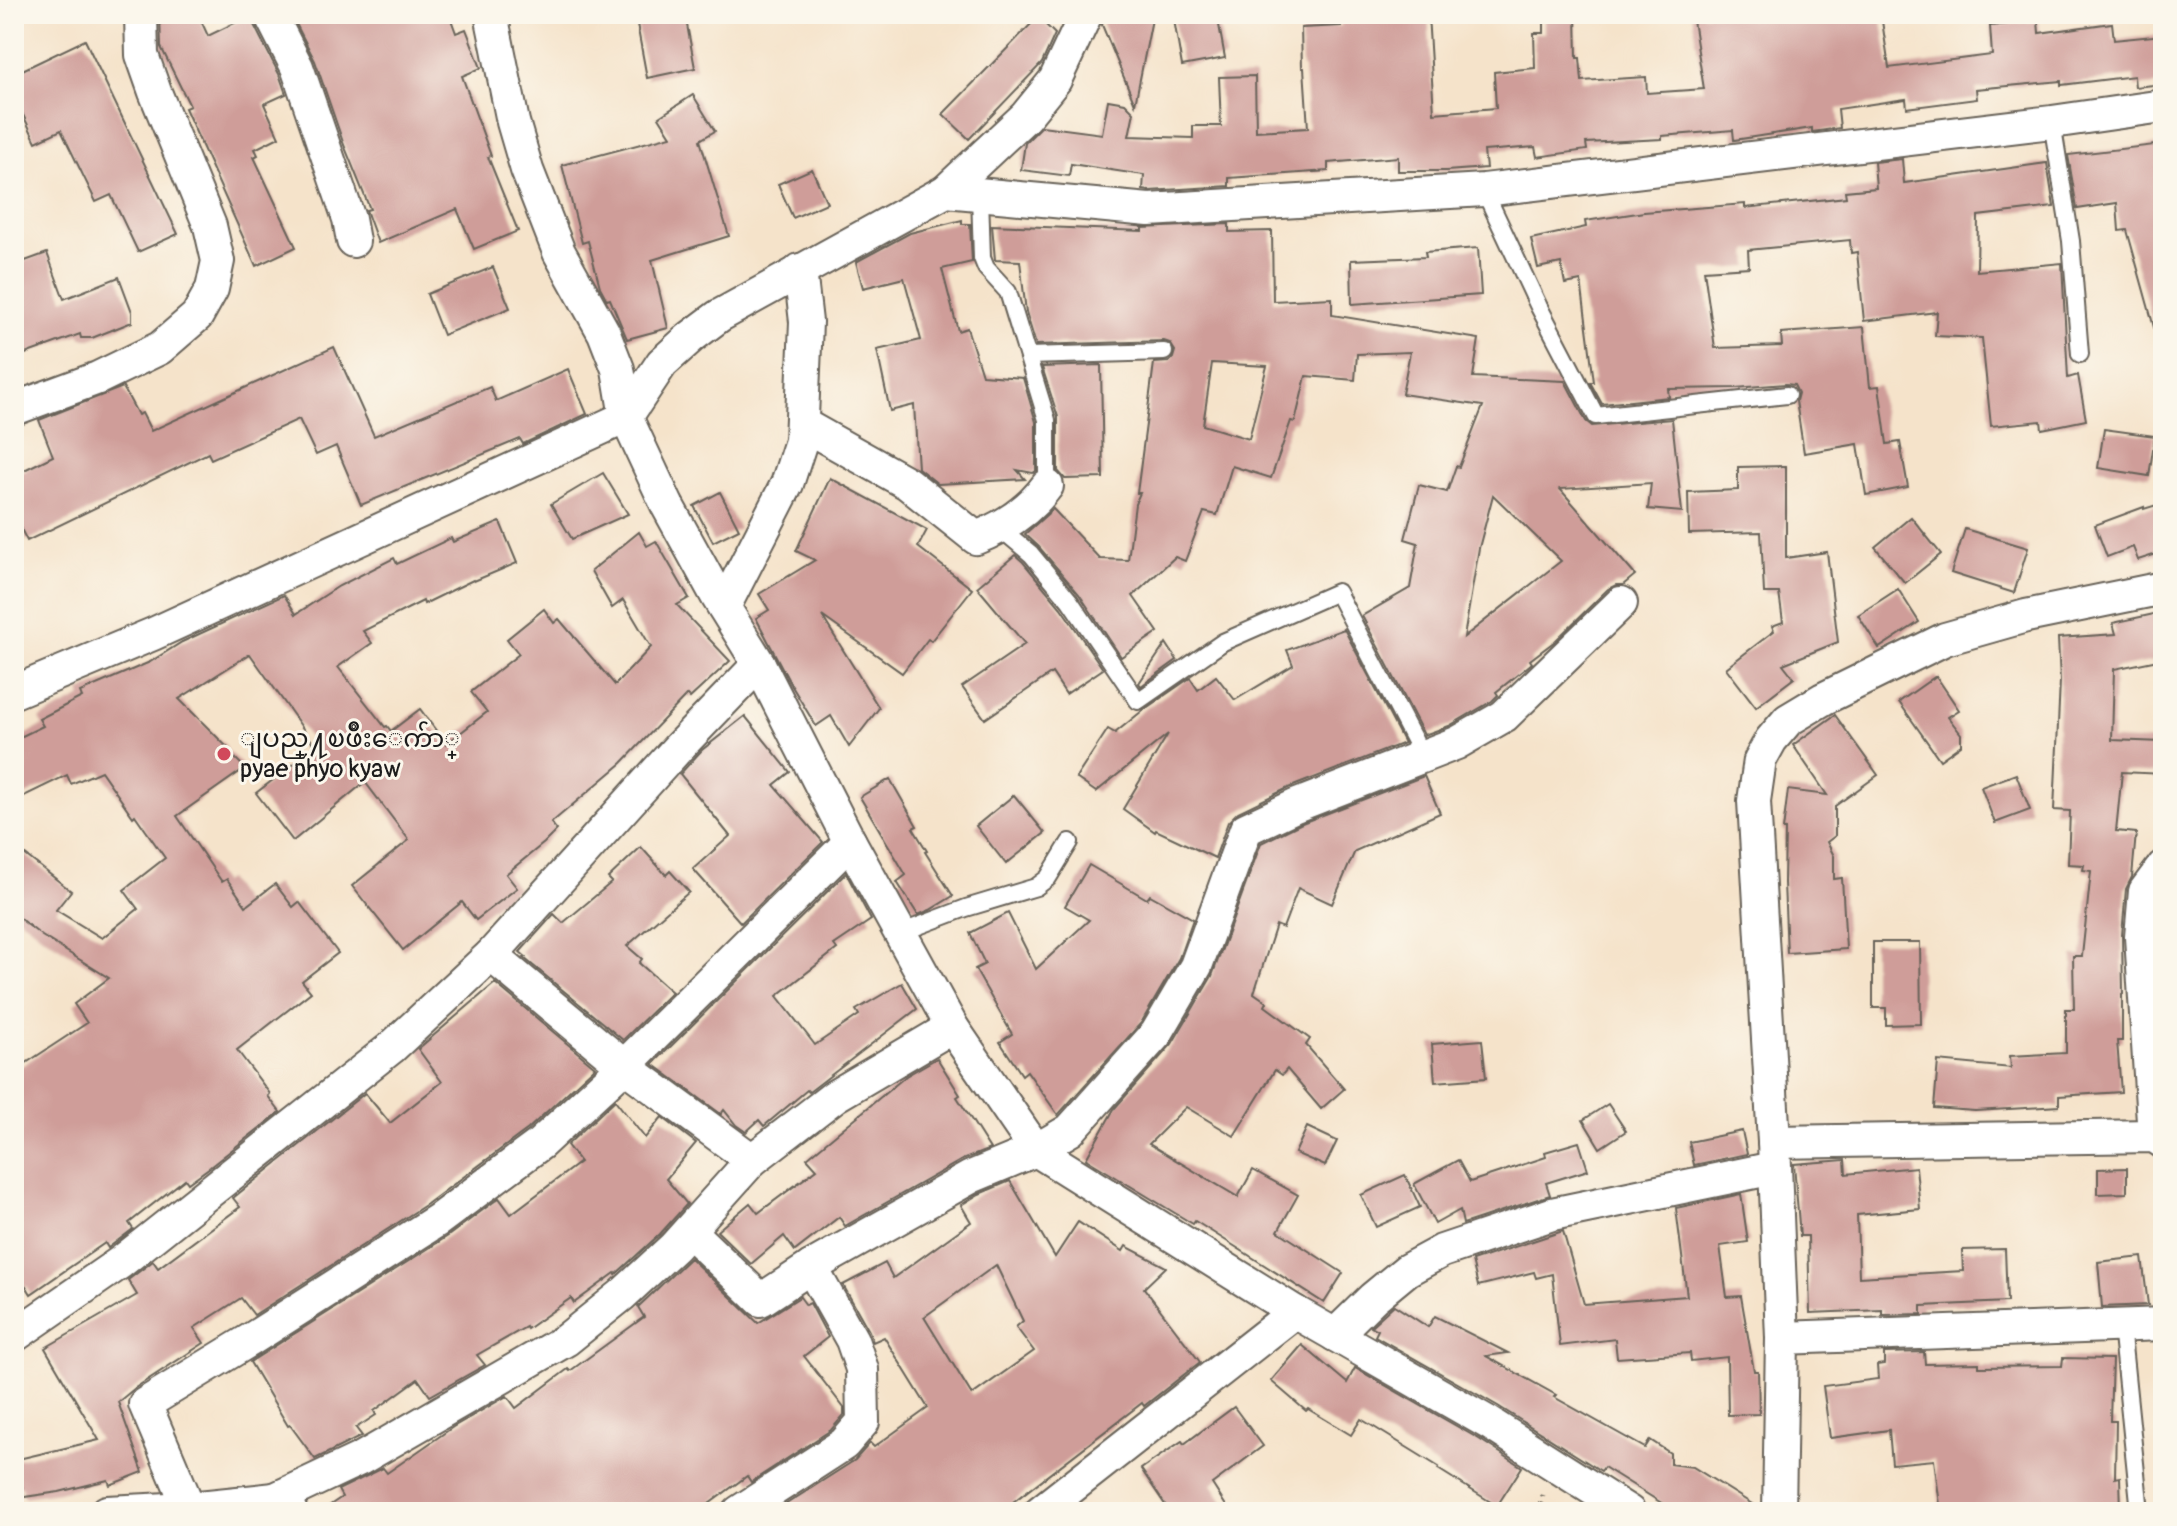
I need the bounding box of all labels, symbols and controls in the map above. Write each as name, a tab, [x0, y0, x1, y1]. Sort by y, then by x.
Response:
place label: ျပည္႔ၿဖိဳးေက်ာ္ pyae phyo kyaw	[240, 721, 460, 785]
marker: ျပည္႔ၿဖိဳးေက်ာ္ pyae phyo kyaw	[215, 745, 233, 763]

